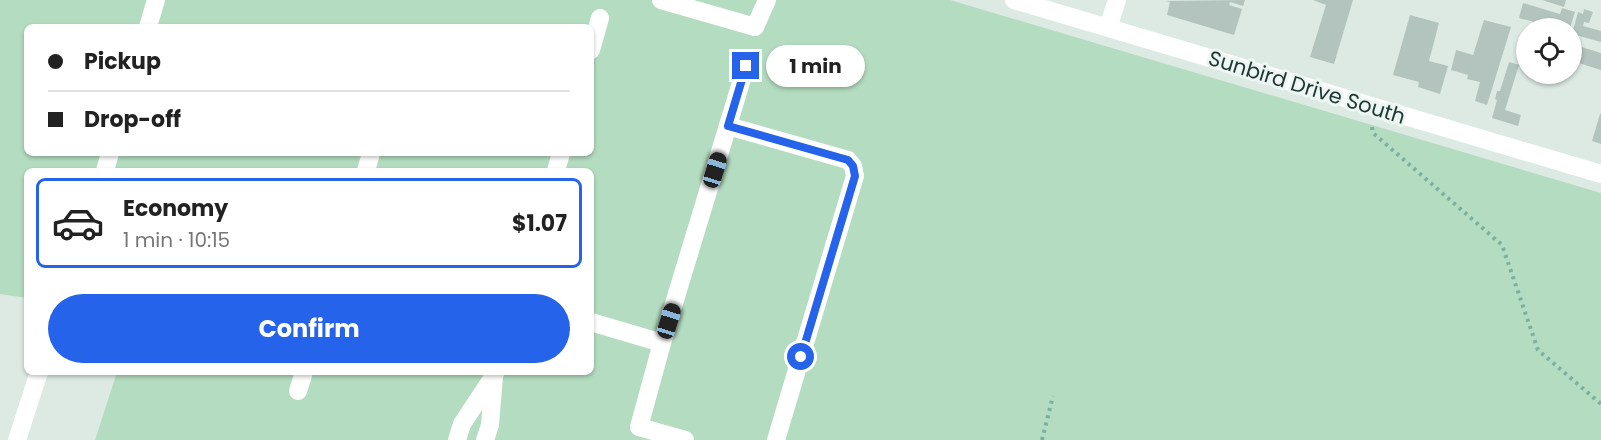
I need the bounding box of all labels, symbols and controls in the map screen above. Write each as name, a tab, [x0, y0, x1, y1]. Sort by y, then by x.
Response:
map controls	[1516, 18, 1582, 84]
button: locate	[1516, 18, 1582, 84]
street label: Sunbird Drive South	[1205, 43, 1409, 131]
callout: 1 min	[767, 45, 866, 87]
text: Pickup	[84, 46, 161, 77]
route end	[732, 52, 759, 79]
text: 1 min	[789, 52, 842, 80]
text: Drop-off	[84, 104, 181, 135]
car	[701, 150, 729, 190]
text: Economy	[123, 193, 228, 224]
icon: car	[51, 196, 105, 250]
text: $1.07	[512, 208, 567, 239]
text: 1 min · 10:15	[123, 226, 230, 254]
button: Confirm	[48, 294, 570, 363]
car	[655, 301, 683, 341]
route start	[787, 343, 814, 370]

